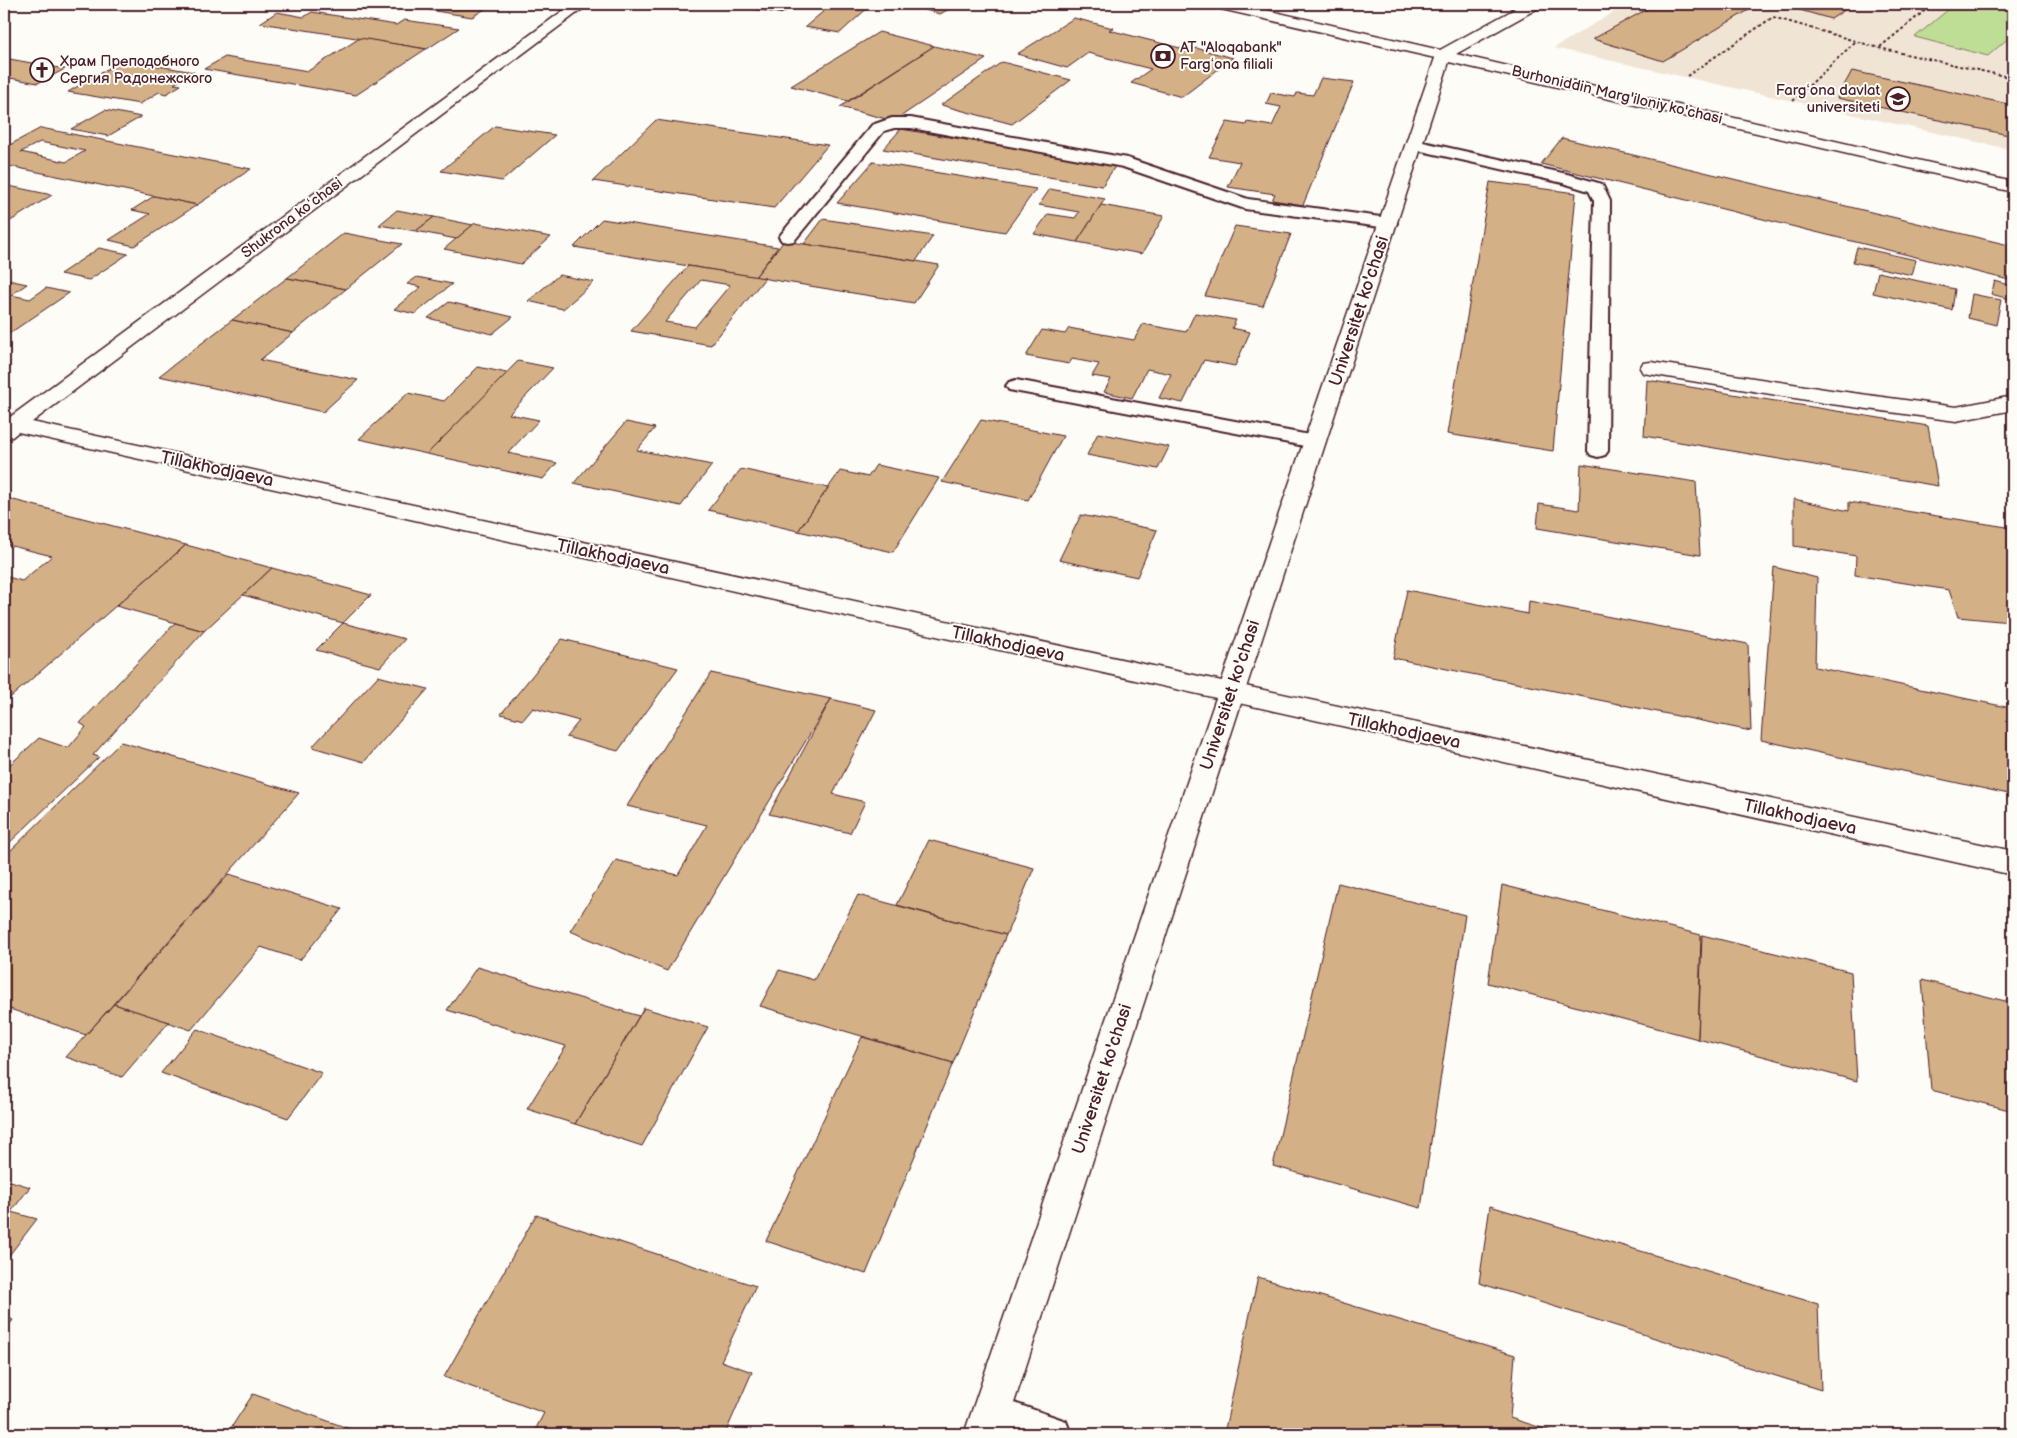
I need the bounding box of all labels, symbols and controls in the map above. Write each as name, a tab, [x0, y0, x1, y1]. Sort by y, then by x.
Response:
place label: AT "Aloqabank" Fargʻona filiali	[1180, 38, 1282, 74]
bank icon: AT "Aloqabank" Fargʻona filiali	[1150, 43, 1176, 69]
place label: Храм Преподобного Сергия Радонежского	[60, 52, 212, 88]
church icon: Храм Преподобного Сергия Радонежского	[29, 57, 55, 83]
street label: Burhoniddin Marg'iloniy ko'chasi	[1510, 61, 1724, 129]
place label: Fargʻona davlat universiteti	[1776, 81, 1880, 117]
school or university icon: Fargʻona davlat universiteti	[1885, 86, 1911, 112]
street label: Shukrona koʻchasi	[237, 174, 347, 262]
street label: Universitet ko'chasi	[1325, 233, 1393, 389]
street label: Tillakhodjaeva	[158, 447, 276, 491]
street label: Tillakhodjaeva	[554, 535, 672, 579]
street label: Universitet ko'chasi	[1196, 617, 1264, 773]
street label: Tillakhodjaeva	[949, 622, 1067, 666]
street label: Tillakhodjaeva	[1345, 709, 1463, 753]
street label: Tillakhodjaeva	[1741, 795, 1859, 839]
street label: Universitet ko'chasi	[1068, 1001, 1136, 1157]

